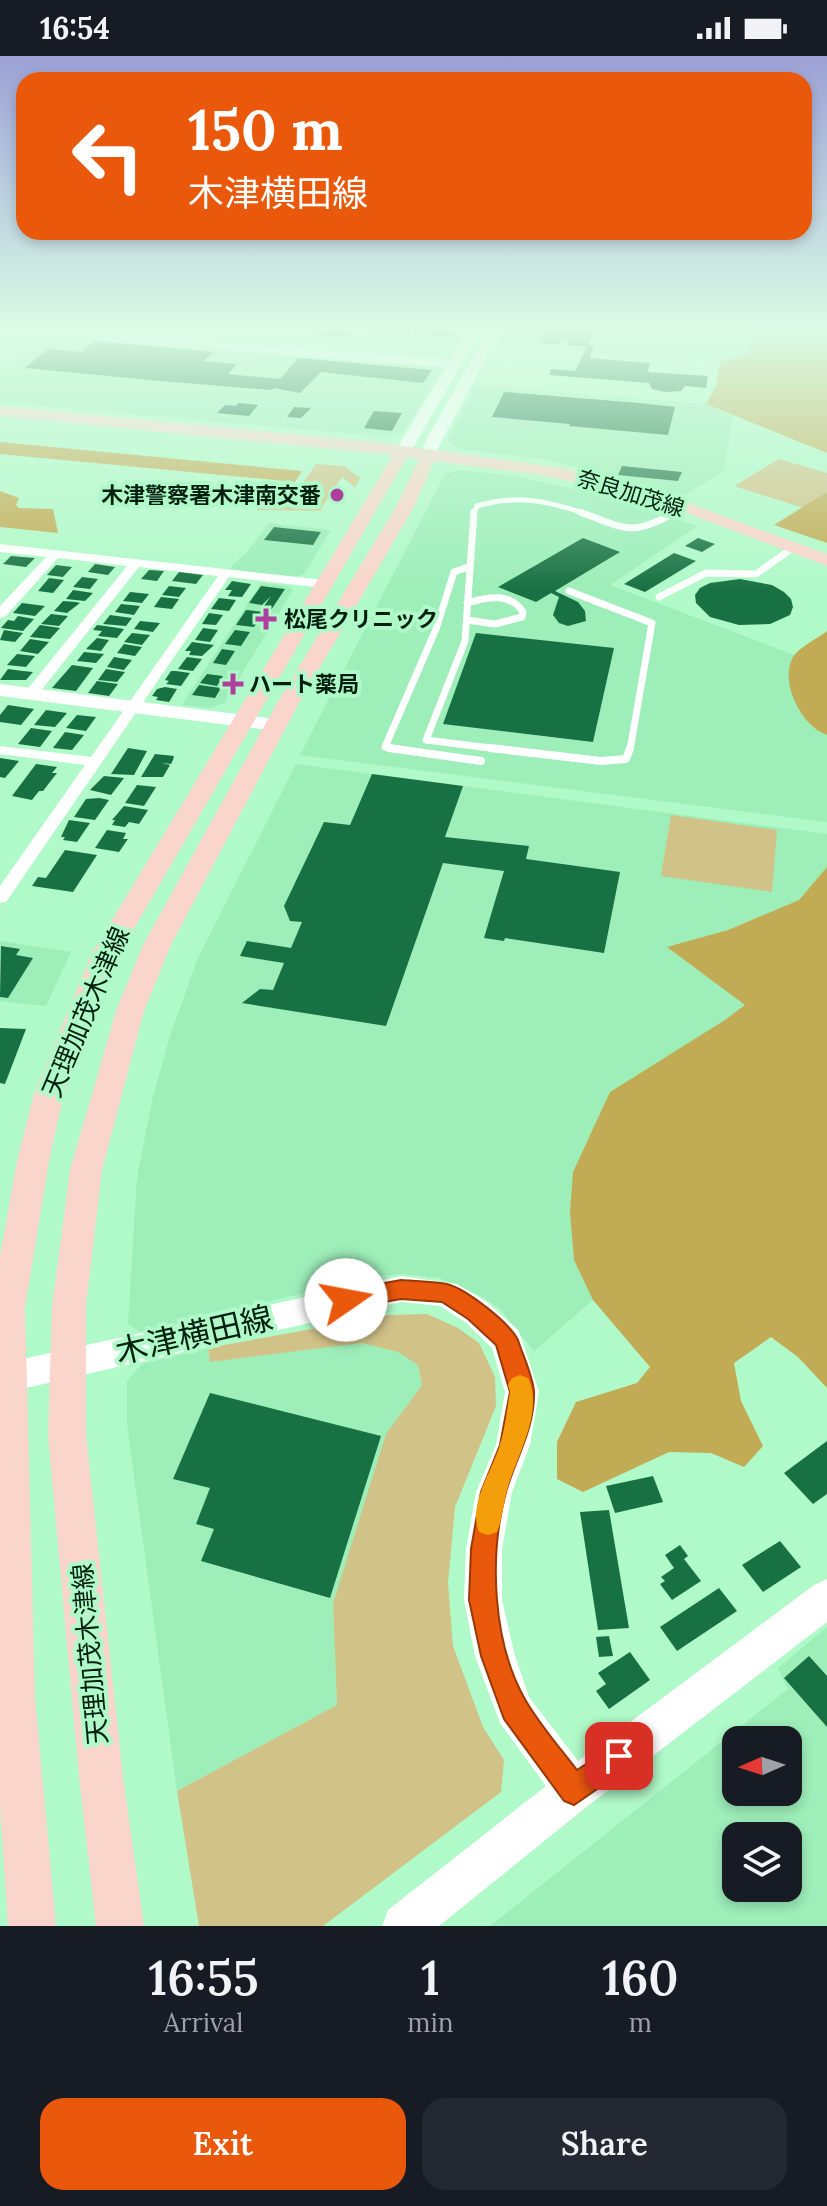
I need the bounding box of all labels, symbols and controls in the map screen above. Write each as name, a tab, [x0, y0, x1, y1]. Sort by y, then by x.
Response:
text: 16:54	[40, 9, 110, 47]
text: 150 m	[188, 94, 343, 165]
icon: left	[56, 104, 160, 208]
text: 木津横田線	[188, 170, 368, 216]
street label: 奈良加茂線	[574, 464, 688, 522]
place label: 木津警察署木津南交番	[101, 481, 321, 509]
marker: 木津警察署木津南交番	[328, 486, 346, 504]
place label: 松尾クリニック	[284, 605, 438, 633]
marker: 松尾クリニック	[255, 608, 277, 630]
place label: ハート薬局	[249, 670, 359, 698]
marker: ハート薬局	[224, 675, 242, 693]
street label: 天理加茂木津線	[35, 922, 136, 1102]
position arrow	[304, 1258, 388, 1342]
street label: 木津横田線	[111, 1297, 276, 1372]
street label: 天理加茂木津線	[65, 1562, 114, 1746]
pin	[585, 1722, 653, 1790]
north arrow	[722, 1726, 802, 1806]
map controls	[722, 1726, 802, 1902]
icon: arrive	[597, 1734, 641, 1778]
button: layers	[722, 1822, 802, 1902]
text: 16:55	[148, 1947, 259, 2008]
text: 1	[421, 1947, 440, 2008]
text: 160	[602, 1947, 679, 2008]
text: Arrival	[164, 2006, 243, 2039]
text: min	[407, 2006, 454, 2039]
text: m	[629, 2006, 652, 2039]
button: Exit	[40, 2098, 406, 2190]
button: Share	[422, 2098, 787, 2190]

